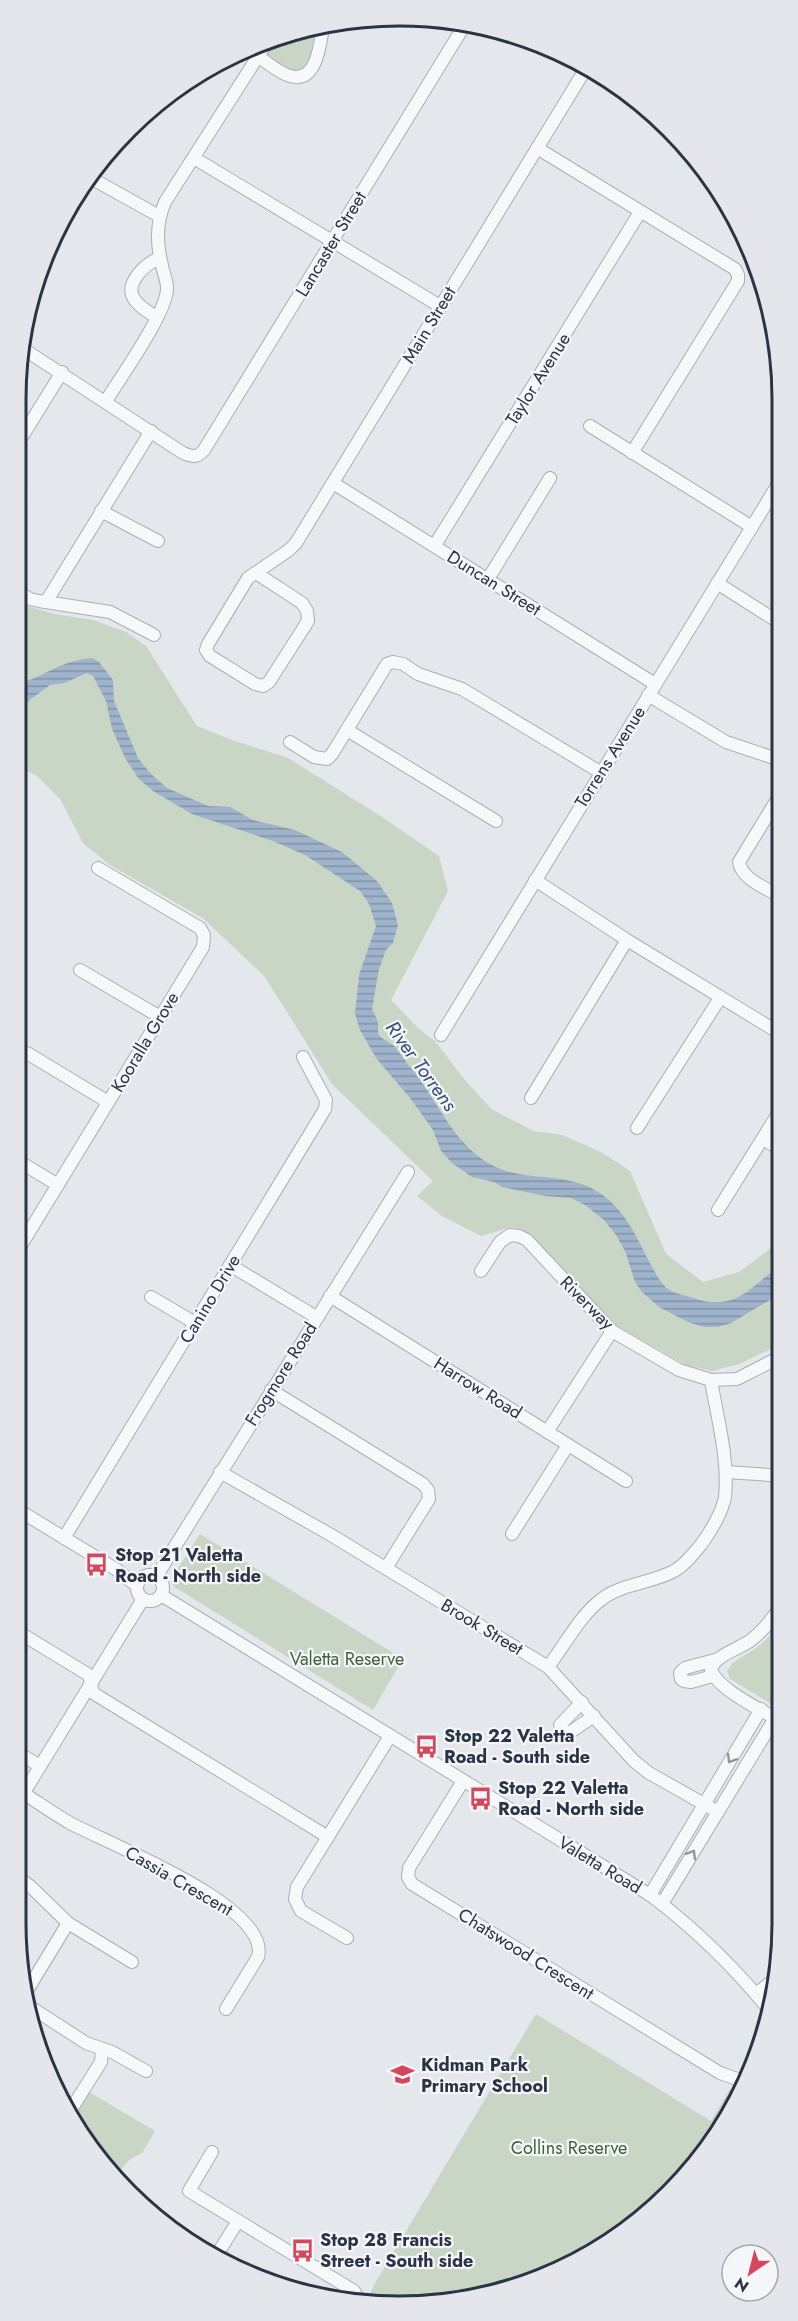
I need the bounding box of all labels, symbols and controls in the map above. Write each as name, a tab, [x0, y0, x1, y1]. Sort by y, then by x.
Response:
street label: Lancaster Street	[289, 186, 373, 302]
street label: Main Street	[396, 281, 463, 368]
street label: Taylor Avenue	[499, 328, 577, 430]
street label: Duncan Street	[442, 544, 546, 623]
street label: Torrens Avenue	[568, 701, 652, 813]
street label: Kooralla Grove	[105, 987, 185, 1097]
water label: River Torrens	[378, 1015, 464, 1117]
street label: Canino Drive	[173, 1250, 247, 1348]
street label: Riverway	[554, 1270, 620, 1336]
street label: Frogmore Road	[239, 1317, 323, 1431]
street label: Harrow Road	[429, 1351, 527, 1425]
place label: Stop 21 Valetta Road - North side	[115, 1542, 261, 1589]
bus stop icon: Stop 21 Valetta Road - North side	[84, 1552, 110, 1578]
street label: Brook Street	[436, 1592, 529, 1662]
park label: Valetta Reserve	[290, 1646, 404, 1672]
place label: Stop 22 Valetta Road - South side	[444, 1723, 590, 1770]
bus stop icon: Stop 22 Valetta Road - South side	[413, 1733, 439, 1759]
one-way arrow	[727, 1753, 739, 1763]
place label: Stop 22 Valetta Road - North side	[498, 1775, 644, 1822]
bus stop icon: Stop 22 Valetta Road - North side	[467, 1785, 493, 1811]
street label: Valetta Road	[553, 1830, 647, 1900]
street label: Cassia Crescent	[120, 1840, 238, 1923]
one-way arrow	[685, 1850, 697, 1860]
street label: Chatswood Crescent	[453, 1902, 599, 2007]
place label: Kidman Park Primary School	[421, 2052, 548, 2099]
school or university icon: Kidman Park Primary School	[390, 2062, 416, 2088]
park label: Collins Reserve	[511, 2135, 627, 2161]
place label: Stop 28 Francis Street - South side	[320, 2227, 473, 2274]
bus stop icon: Stop 28 Francis Street - South side	[289, 2237, 315, 2263]
north arrow	[720, 2243, 780, 2303]
text: N	[730, 2272, 753, 2298]

